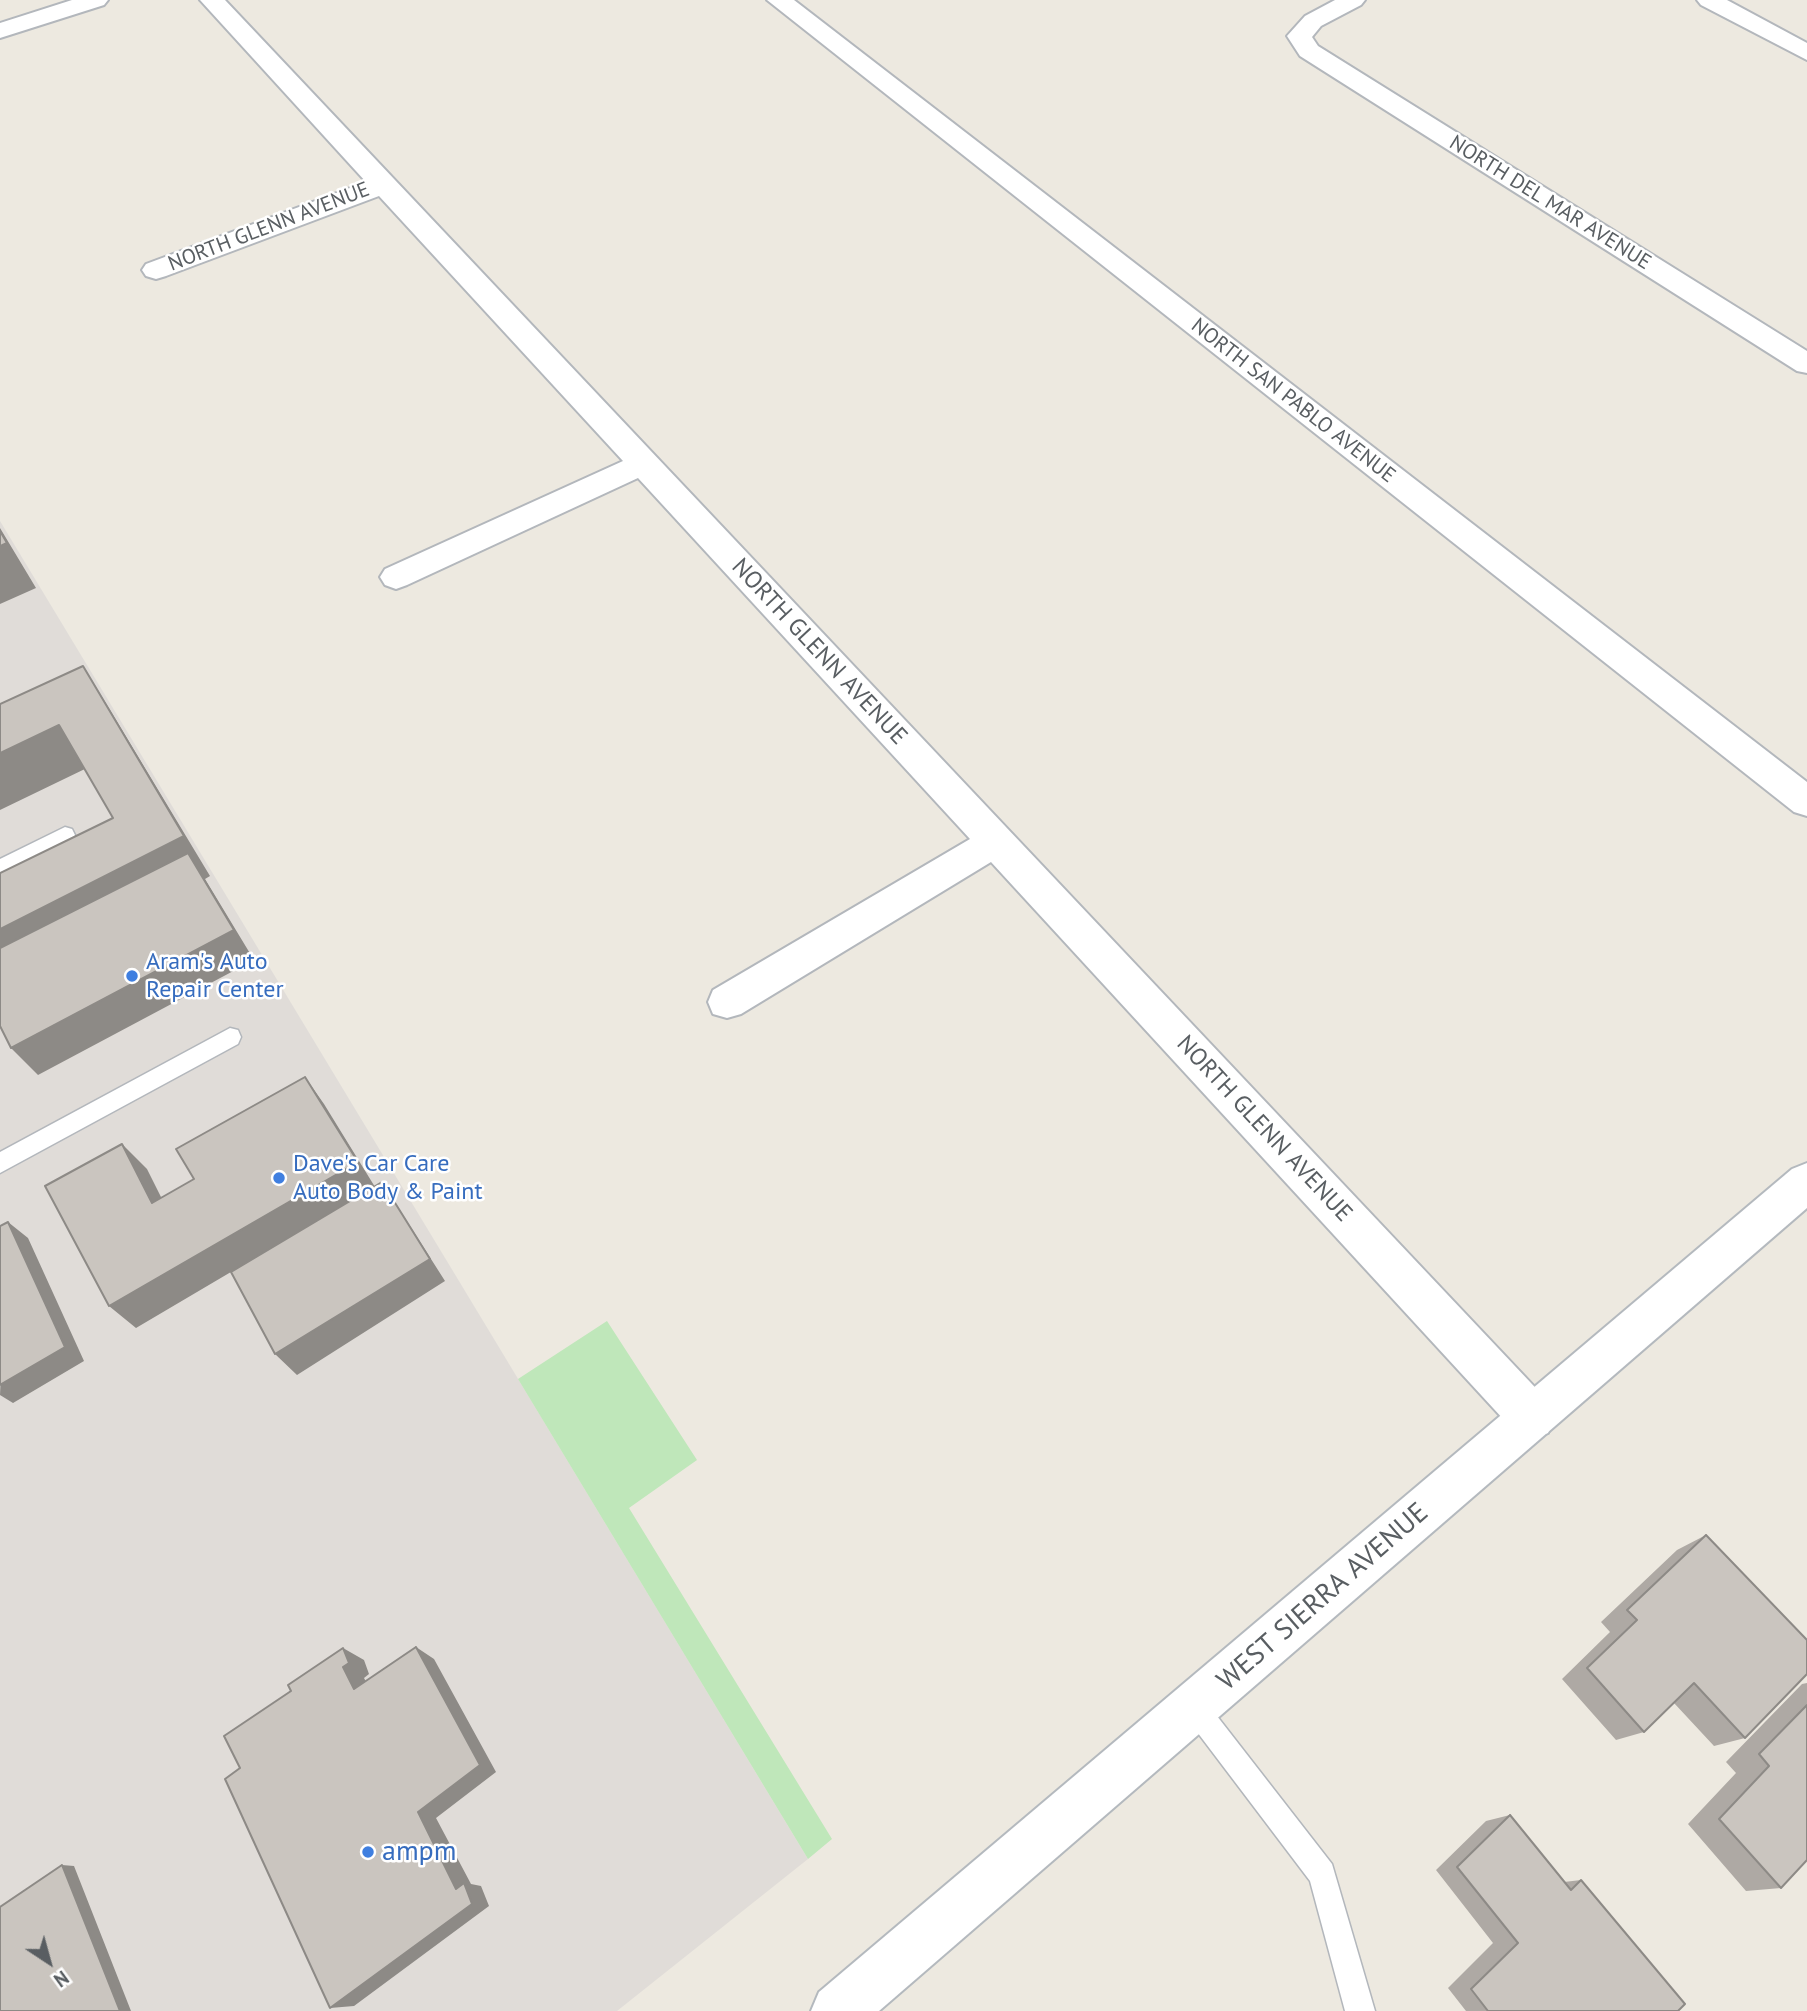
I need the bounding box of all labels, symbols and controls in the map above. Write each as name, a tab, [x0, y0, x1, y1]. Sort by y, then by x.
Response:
street label: NORTH DEL MAR AVENUE	[1444, 131, 1656, 275]
street label: NORTH GLENN AVENUE	[165, 177, 373, 277]
street label: NORTH SAN PABLO AVENUE	[1186, 313, 1400, 489]
street label: NORTH GLENN AVENUE	[725, 553, 913, 751]
place label: Aram's Auto Repair Center	[146, 948, 284, 1004]
marker: Aram's Auto Repair Center	[124, 968, 140, 984]
street label: NORTH GLENN AVENUE	[1170, 1030, 1358, 1228]
place label: Dave's Car Care Auto Body & Paint	[293, 1150, 483, 1206]
marker: Dave's Car Care Auto Body & Paint	[271, 1170, 287, 1186]
street label: WEST SIERRA AVENUE	[1211, 1496, 1435, 1698]
place label: ampm	[382, 1835, 457, 1869]
marker: ampm	[360, 1844, 376, 1860]
north arrow	[14, 1927, 84, 1997]
text: N	[49, 1966, 73, 1992]

